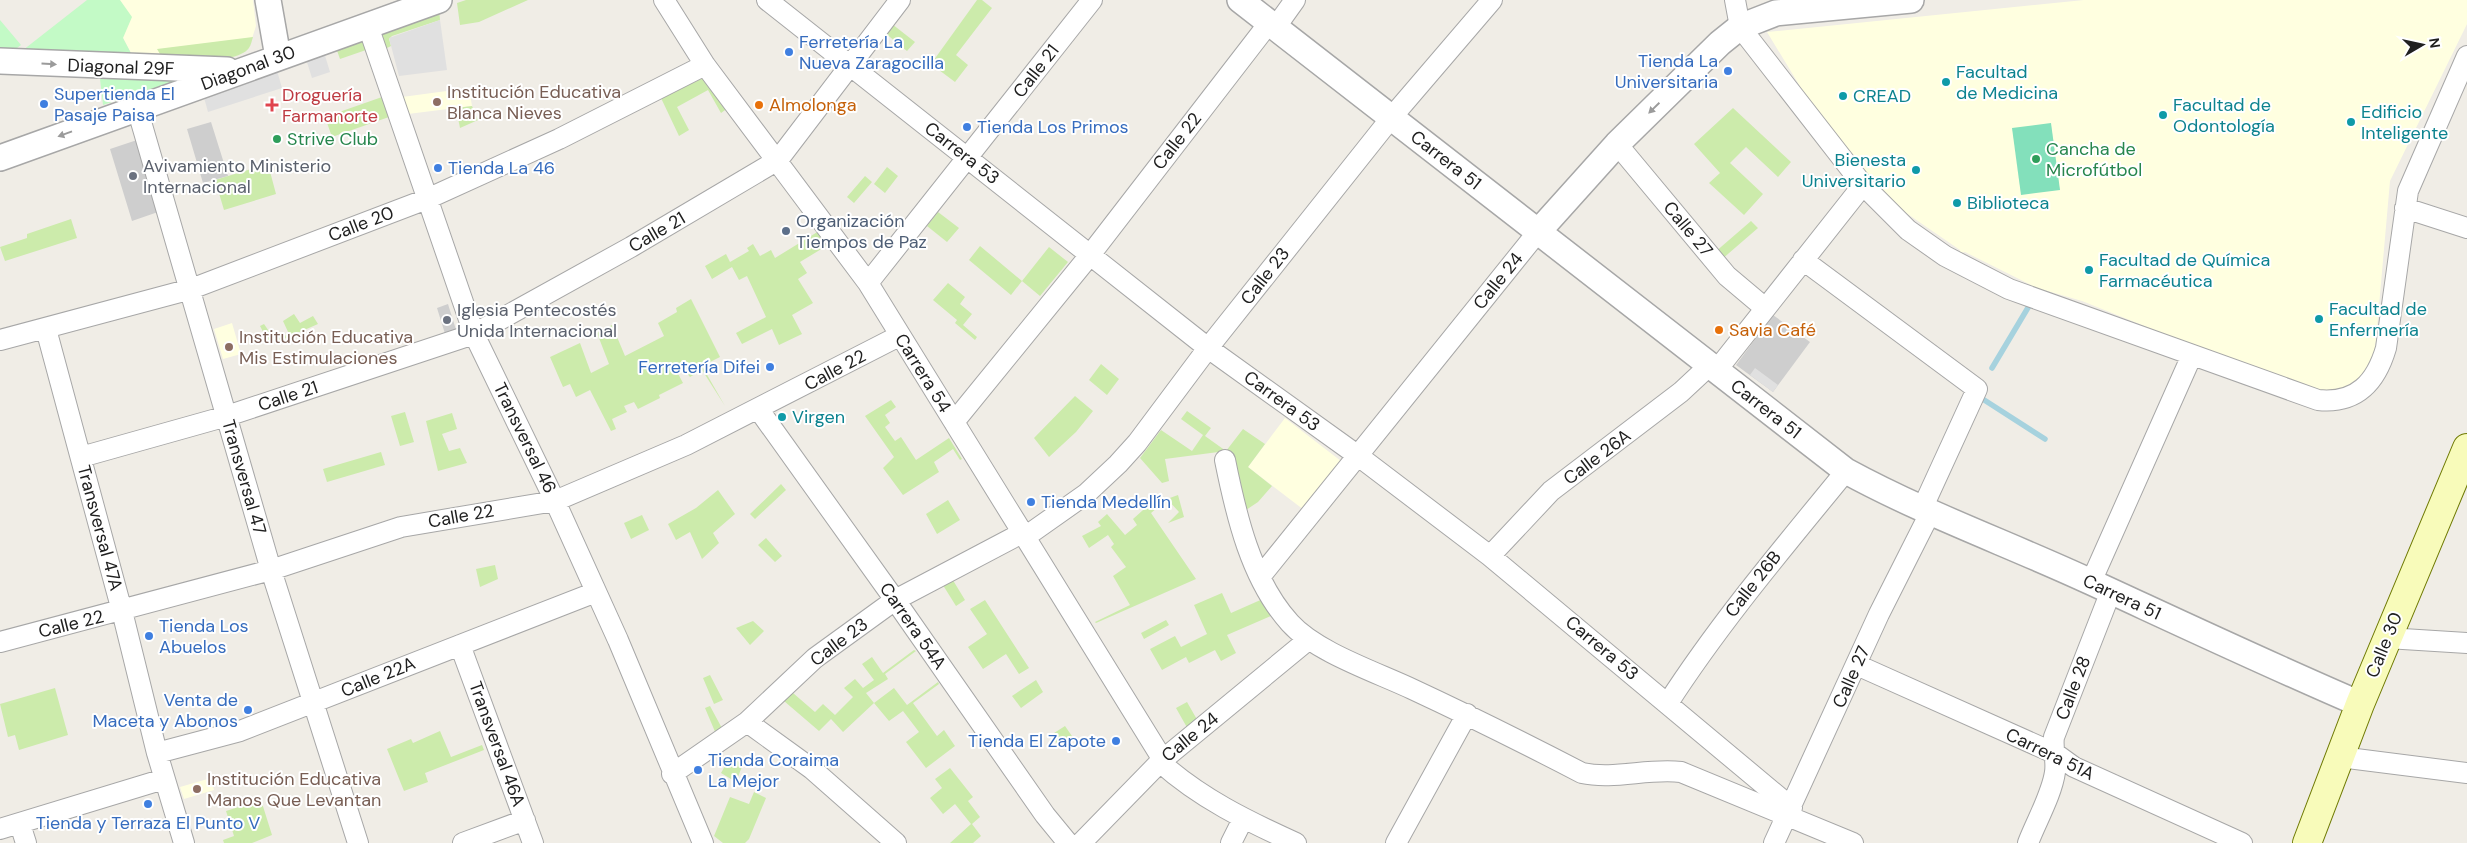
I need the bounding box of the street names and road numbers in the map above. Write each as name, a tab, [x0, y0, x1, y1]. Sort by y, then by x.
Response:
street label: Calle 21	[1008, 39, 1064, 103]
street label: Diagonal 30	[198, 40, 298, 96]
street label: Diagonal 29F	[67, 53, 175, 81]
street label: Calle 22	[1147, 107, 1207, 175]
street label: Carrera 53	[920, 116, 1004, 190]
street label: Carrera 51	[1406, 125, 1486, 195]
street label: Calle 27	[1658, 196, 1718, 262]
street label: Calle 20	[325, 201, 397, 247]
street label: Calle 21	[624, 206, 690, 258]
street label: Calle 23	[1235, 242, 1295, 310]
street label: Calle 24	[1468, 247, 1528, 314]
street label: Carrera 54	[889, 329, 957, 417]
street label: Calle 22	[800, 344, 870, 396]
street label: Carrera 53	[1239, 365, 1325, 437]
street label: Carrera 51	[1726, 374, 1806, 444]
street label: Calle 21	[255, 375, 321, 417]
street label: Transversal 46	[488, 379, 562, 497]
street label: Transversal 47	[216, 417, 272, 537]
street label: Calle 26A	[1558, 424, 1636, 490]
street label: Transversal 47A	[72, 463, 128, 593]
street label: Calle 22	[426, 498, 496, 534]
street label: Calle 26B	[1719, 546, 1787, 622]
street label: Carrera 51	[2079, 568, 2165, 626]
street label: Carrera 54A	[874, 578, 952, 674]
street label: Calle 22	[36, 604, 106, 644]
street label: Calle 30	[2360, 609, 2408, 681]
street label: Carrera 53	[1560, 610, 1644, 686]
street label: Calle 23	[805, 612, 873, 672]
street label: Calle 27	[1827, 642, 1875, 712]
street label: Calle 22A	[337, 651, 419, 703]
street label: Calle 28	[2050, 653, 2096, 723]
street label: Transversal 46A	[463, 678, 531, 810]
street label: Calle 24	[1157, 707, 1224, 767]
street label: Carrera 51A	[2002, 722, 2098, 786]

